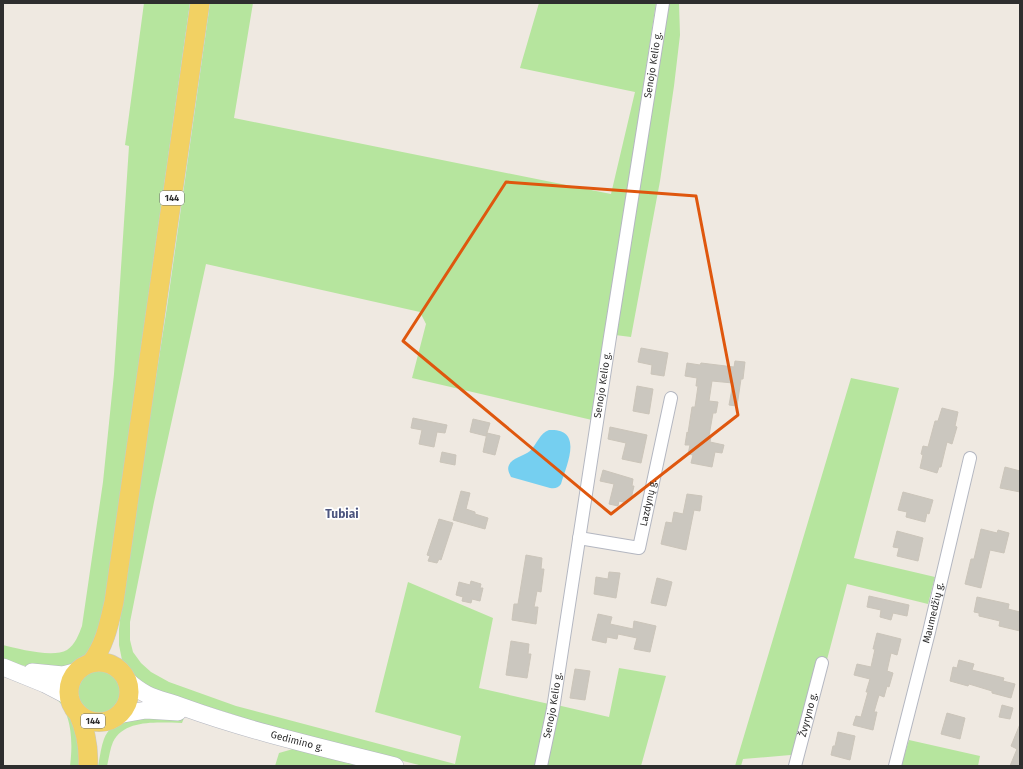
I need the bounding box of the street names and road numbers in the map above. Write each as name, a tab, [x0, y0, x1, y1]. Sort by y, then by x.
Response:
street label: Senojo Kelio g.	[642, 31, 664, 99]
road number: 144	[160, 191, 184, 205]
street label: Senojo Kelio g.	[592, 351, 614, 419]
street label: Lazdynų g.	[638, 478, 659, 527]
street label: Maumedžių g.	[920, 581, 947, 645]
street label: Senojo Kelio g.	[541, 671, 565, 739]
street label: Žvyryno g.	[795, 691, 820, 738]
road number: 144	[81, 714, 105, 728]
street label: Gedimino g.	[269, 729, 325, 754]

